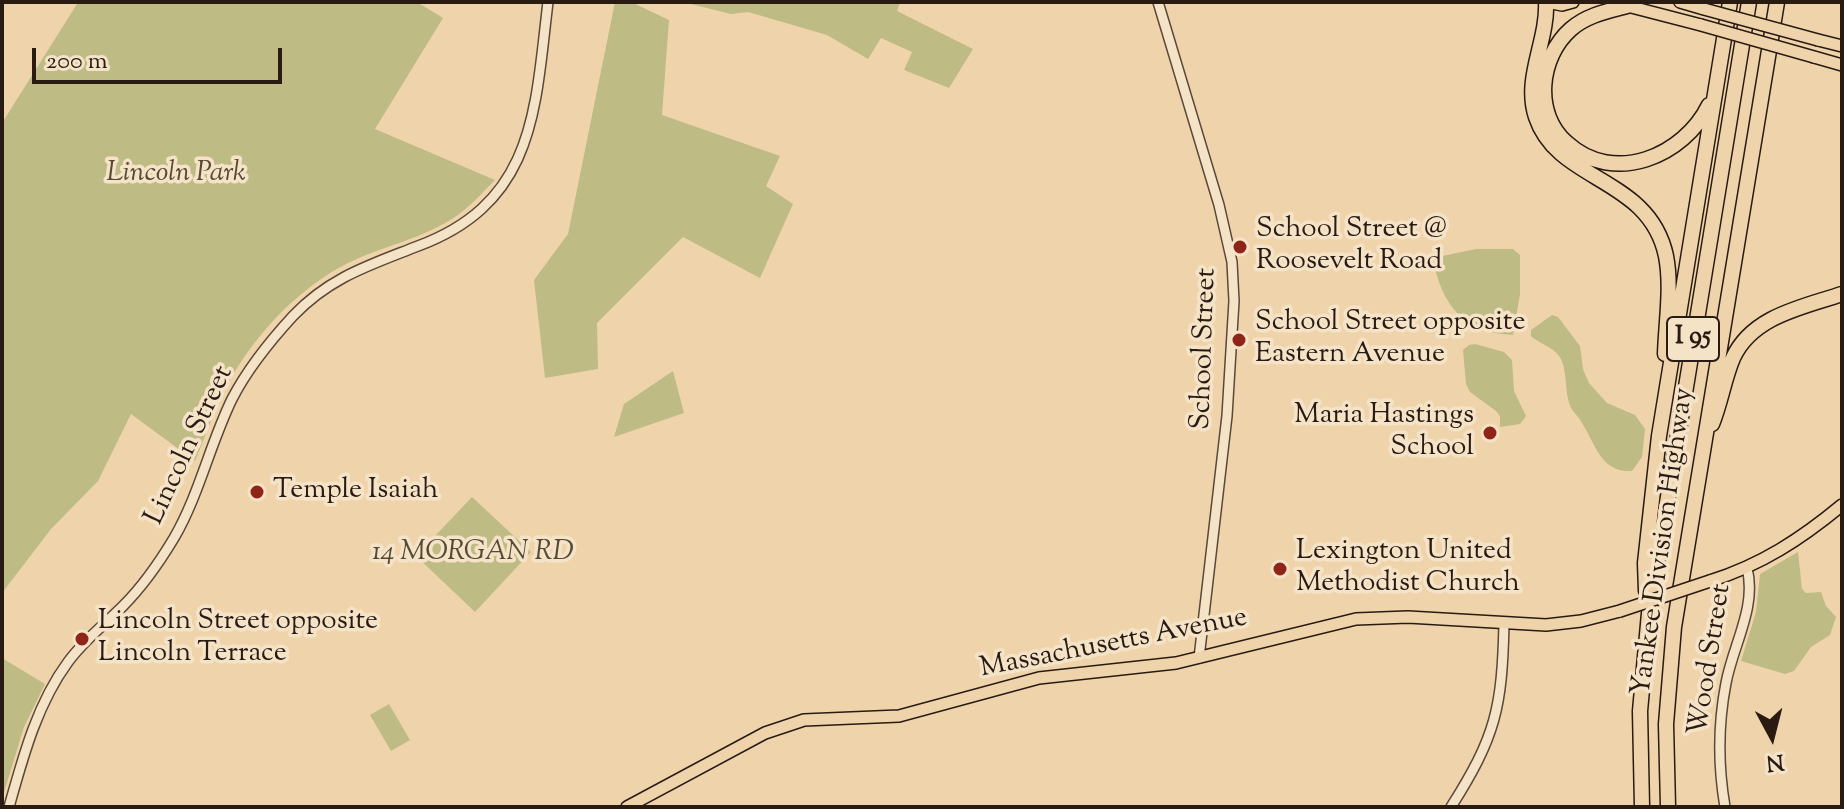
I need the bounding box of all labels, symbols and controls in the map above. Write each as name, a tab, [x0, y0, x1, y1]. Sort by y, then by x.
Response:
scale bar	[36, 32, 286, 82]
text: 200 m	[46, 45, 108, 79]
park label: Lincoln Park	[106, 158, 246, 192]
place label: School Street @ Roosevelt Road	[1256, 214, 1447, 280]
marker: School Street @ Roosevelt Road	[1231, 238, 1249, 256]
street label: School Street	[1186, 268, 1226, 430]
place label: School Street opposite Eastern Avenue	[1255, 307, 1525, 373]
road number: I 95	[1667, 317, 1719, 361]
marker: School Street opposite Eastern Avenue	[1230, 331, 1248, 349]
street label: Lincoln Street	[140, 361, 242, 531]
street label: Yankee Division Highway	[1627, 386, 1703, 698]
place label: Maria Hastings School	[1294, 400, 1474, 466]
marker: Maria Hastings School	[1481, 424, 1499, 442]
place label: Temple Isaiah	[273, 475, 438, 509]
marker: Temple Isaiah	[248, 483, 266, 501]
place label: Lexington United Methodist Church	[1296, 536, 1520, 602]
park label: 14 MORGAN RD	[372, 537, 574, 571]
marker: Lexington United Methodist Church	[1271, 560, 1289, 578]
street label: Wood Street	[1683, 582, 1741, 738]
street label: Massachusetts Avenue	[978, 603, 1250, 687]
place label: Lincoln Street opposite Lincoln Terrace	[98, 606, 378, 672]
marker: Lincoln Street opposite Lincoln Terrace	[73, 630, 91, 648]
north arrow	[1732, 697, 1812, 777]
text: N	[1764, 744, 1786, 778]

